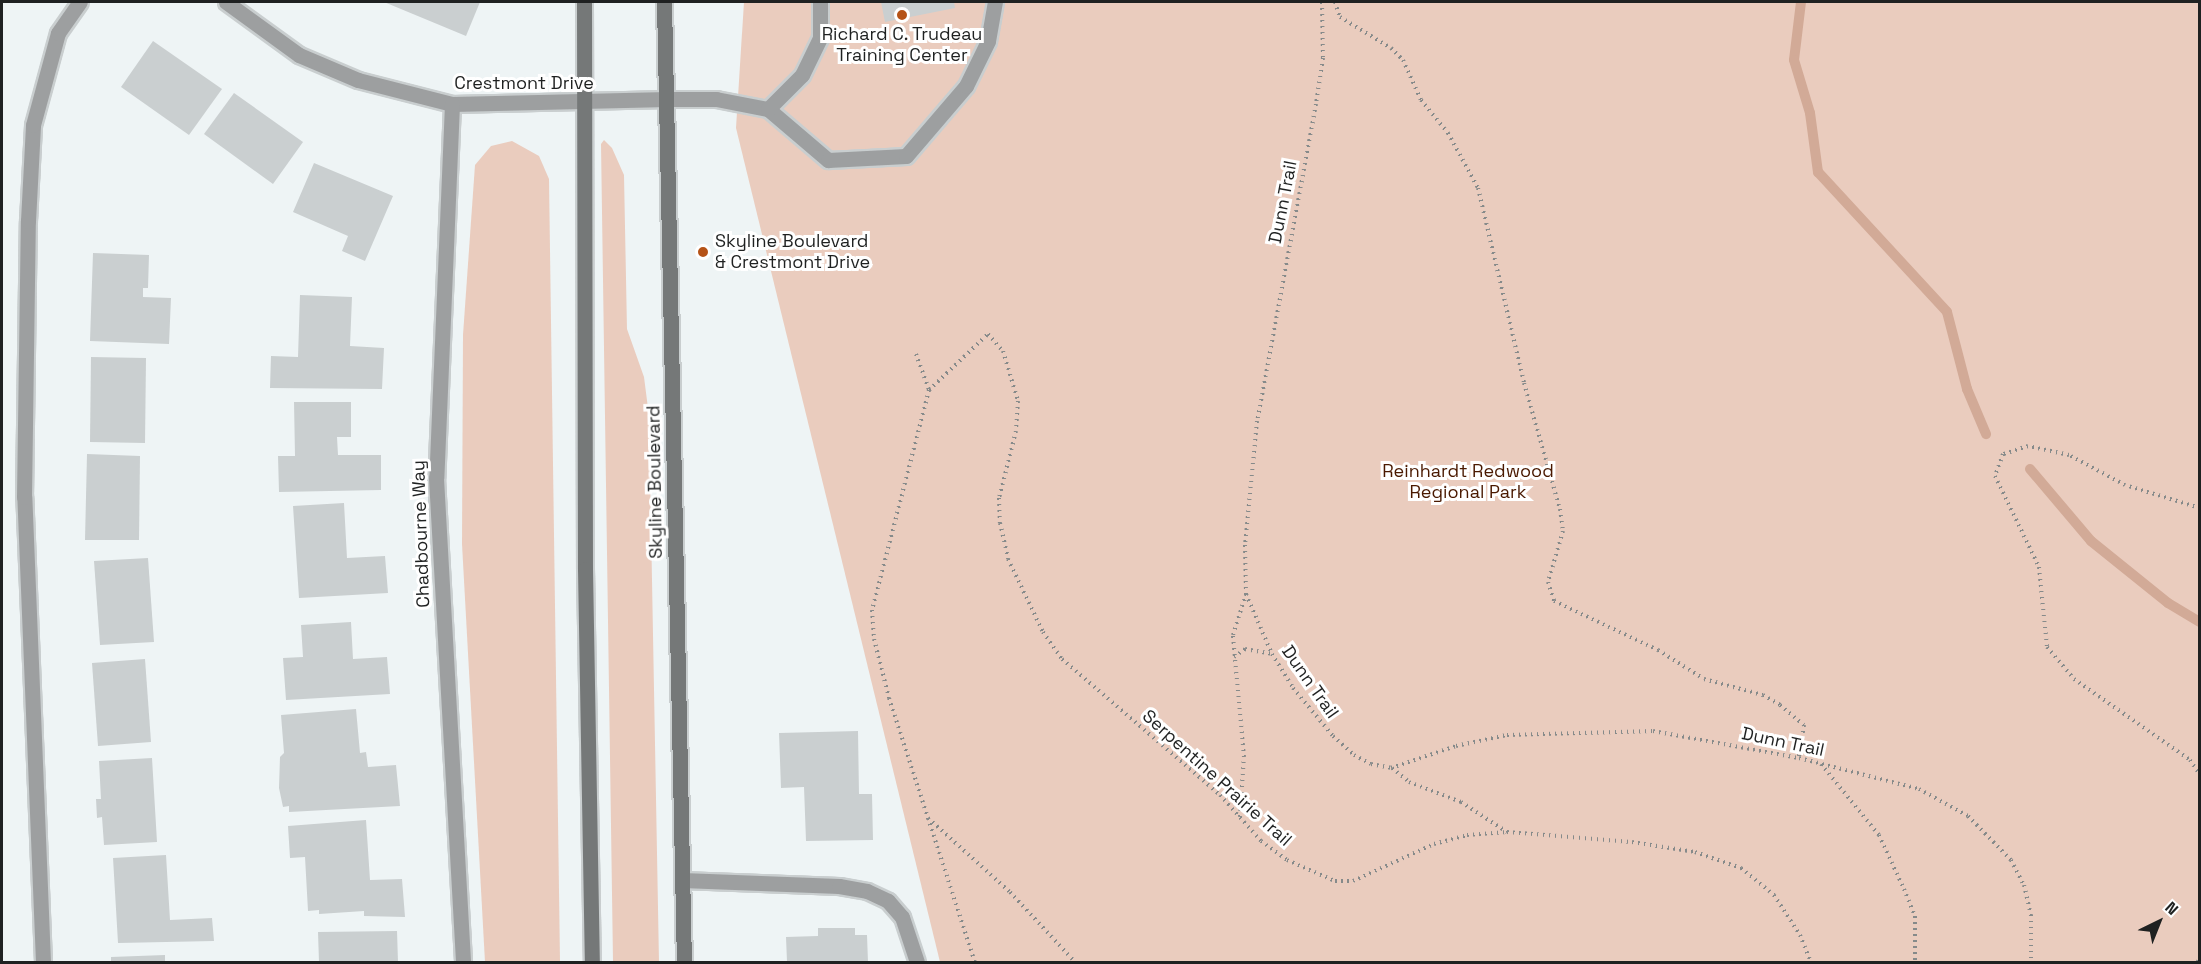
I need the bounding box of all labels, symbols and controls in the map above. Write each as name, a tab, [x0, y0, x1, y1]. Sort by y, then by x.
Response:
marker: Richard C. Trudeau Training Center	[895, 8, 909, 22]
place label: Richard C. Trudeau Training Center	[821, 24, 983, 66]
street label: Crestmont Drive	[454, 72, 594, 94]
street label: Dunn Trail	[1264, 158, 1302, 246]
place label: Skyline Boulevard & Crestmont Drive	[715, 231, 870, 274]
marker: Skyline Boulevard & Crestmont Drive	[696, 245, 710, 259]
street label: Skyline Boulevard	[643, 405, 667, 559]
street label: Chadbourne Way	[408, 460, 434, 608]
park label: Reinhardt Redwood Regional Park	[1382, 461, 1554, 504]
street label: Dunn Trail	[1277, 641, 1343, 723]
street label: Serpentine Prairie Trail	[1138, 705, 1296, 851]
street label: Dunn Trail	[1739, 723, 1827, 761]
north arrow	[2129, 892, 2189, 952]
text: N	[2161, 897, 2183, 920]

